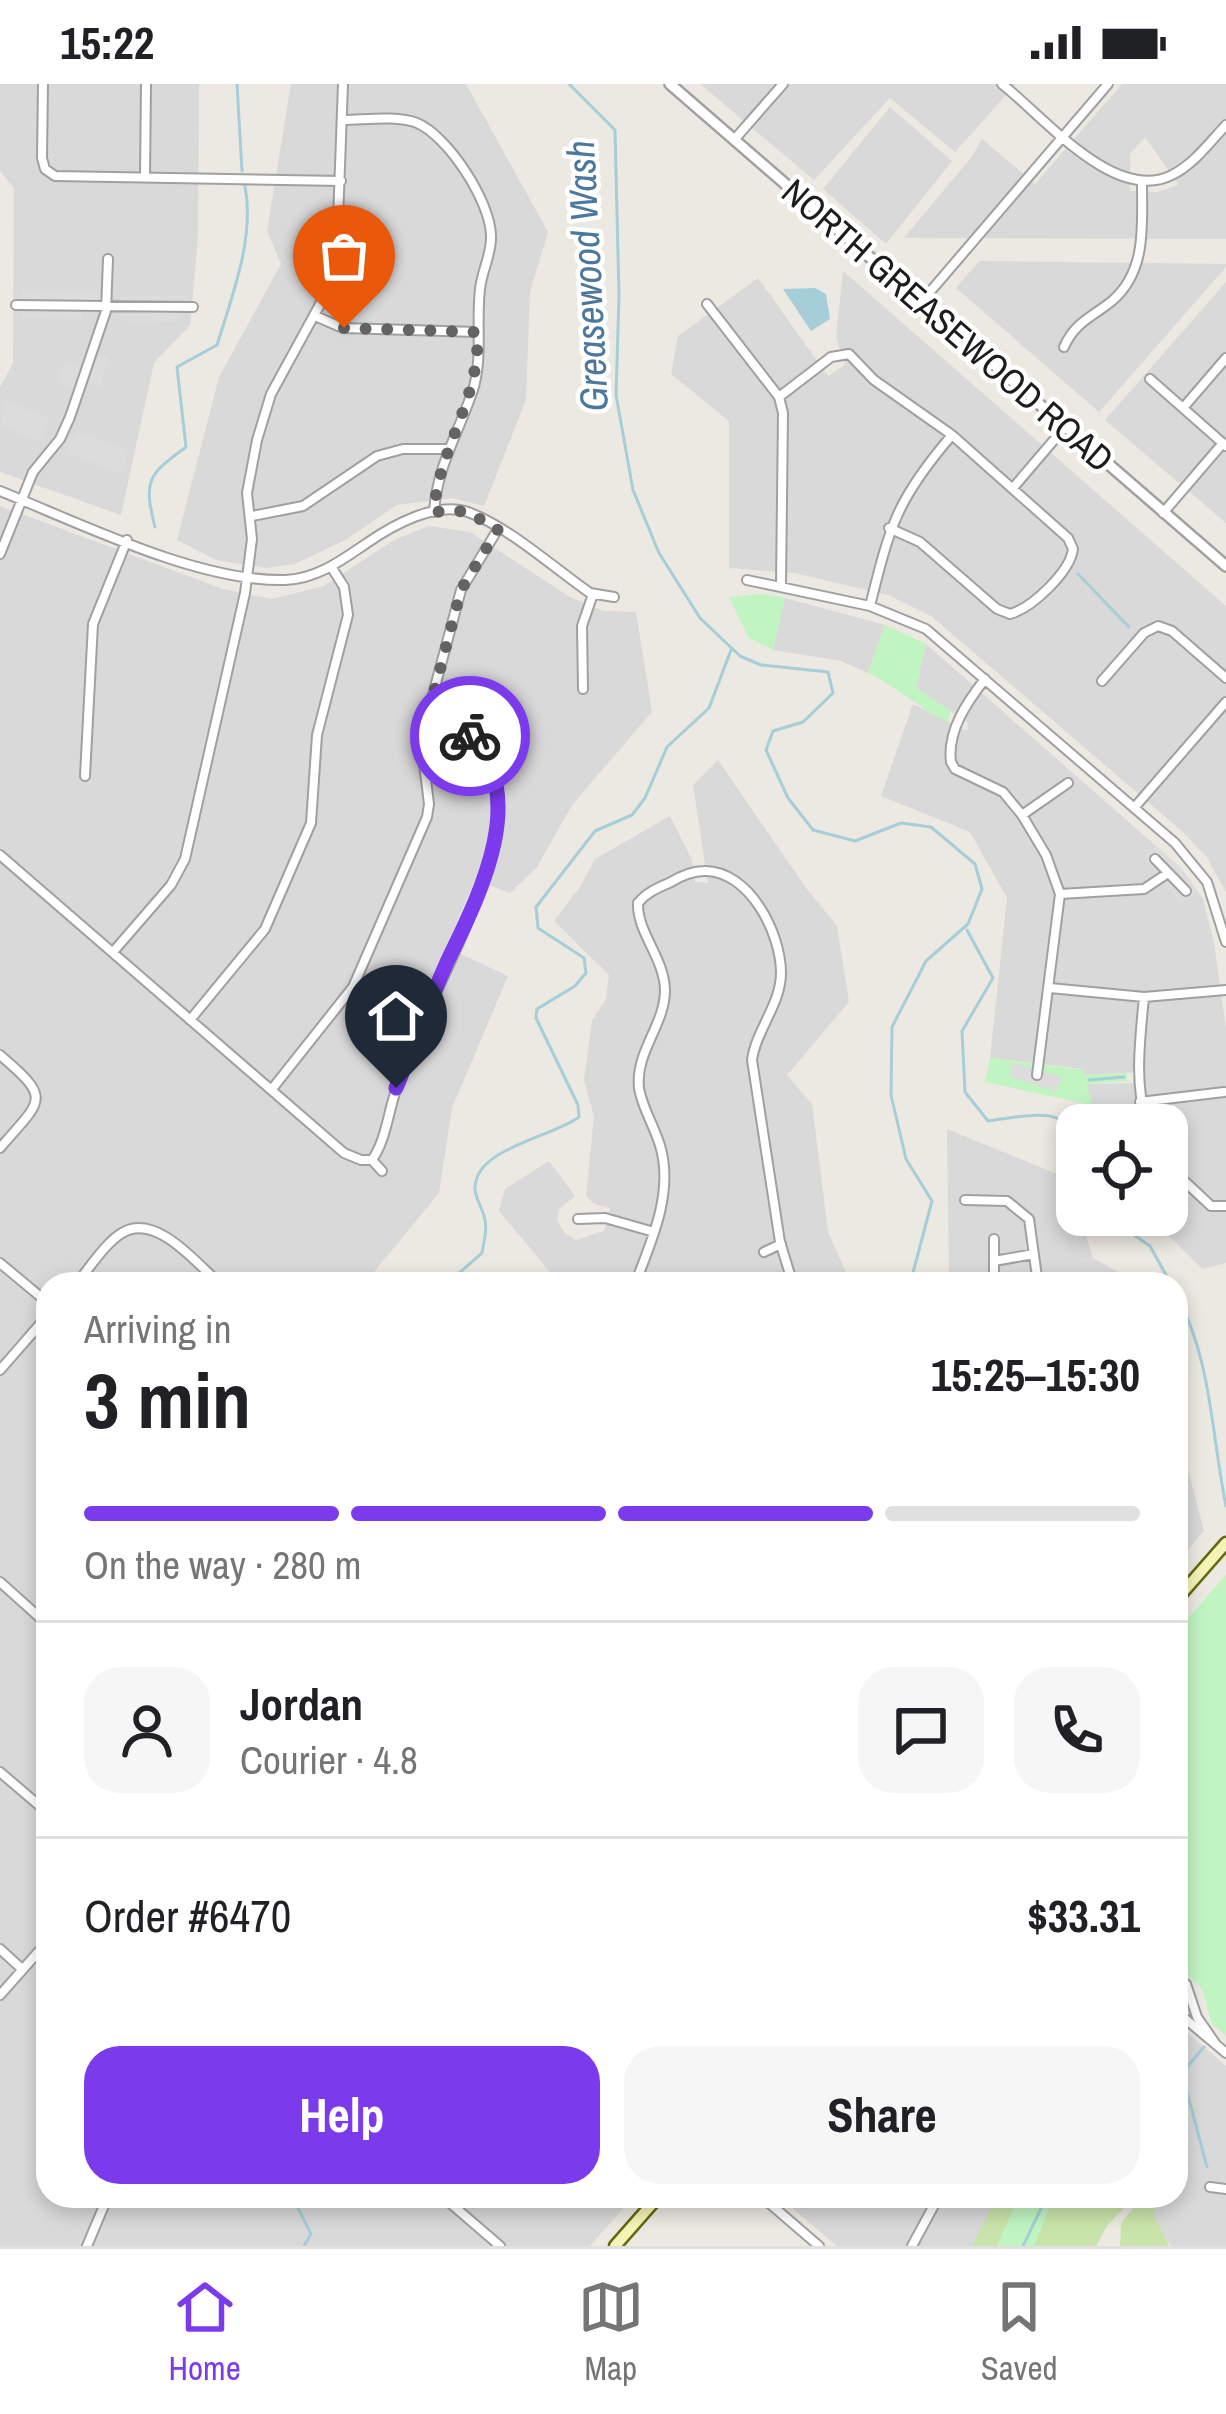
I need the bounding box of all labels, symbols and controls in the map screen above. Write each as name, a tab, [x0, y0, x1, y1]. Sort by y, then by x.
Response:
text: 15:22	[60, 12, 154, 73]
water label: Greasewood Wash	[554, 139, 620, 413]
street label: NORTH GREASEWOOD ROAD	[772, 168, 1124, 482]
pin	[293, 205, 395, 328]
icon: bag	[311, 223, 377, 289]
courier	[410, 676, 530, 796]
icon: bike	[437, 703, 503, 769]
pin	[345, 965, 447, 1088]
icon: home	[363, 983, 429, 1049]
map controls	[1056, 1104, 1188, 1236]
button: locate	[1056, 1104, 1188, 1236]
text: Arriving in	[84, 1303, 232, 1355]
text: 15:25–15:30	[931, 1344, 1140, 1405]
text: 3 min	[84, 1347, 251, 1452]
text: On the way · 280 m	[84, 1539, 361, 1591]
button: person	[84, 1667, 210, 1793]
button: chat	[858, 1667, 984, 1793]
button: phone	[1014, 1667, 1140, 1793]
text: Jordan	[240, 1673, 363, 1734]
text: Courier · 4.8	[240, 1734, 418, 1786]
text: Order #6470	[84, 1885, 291, 1946]
text: $33.31	[1027, 1885, 1140, 1946]
button: Help	[84, 2046, 600, 2184]
button: Share	[624, 2046, 1140, 2184]
tab: Home	[169, 2274, 241, 2390]
tab: Map	[578, 2274, 644, 2390]
tab: Saved	[981, 2274, 1057, 2390]

